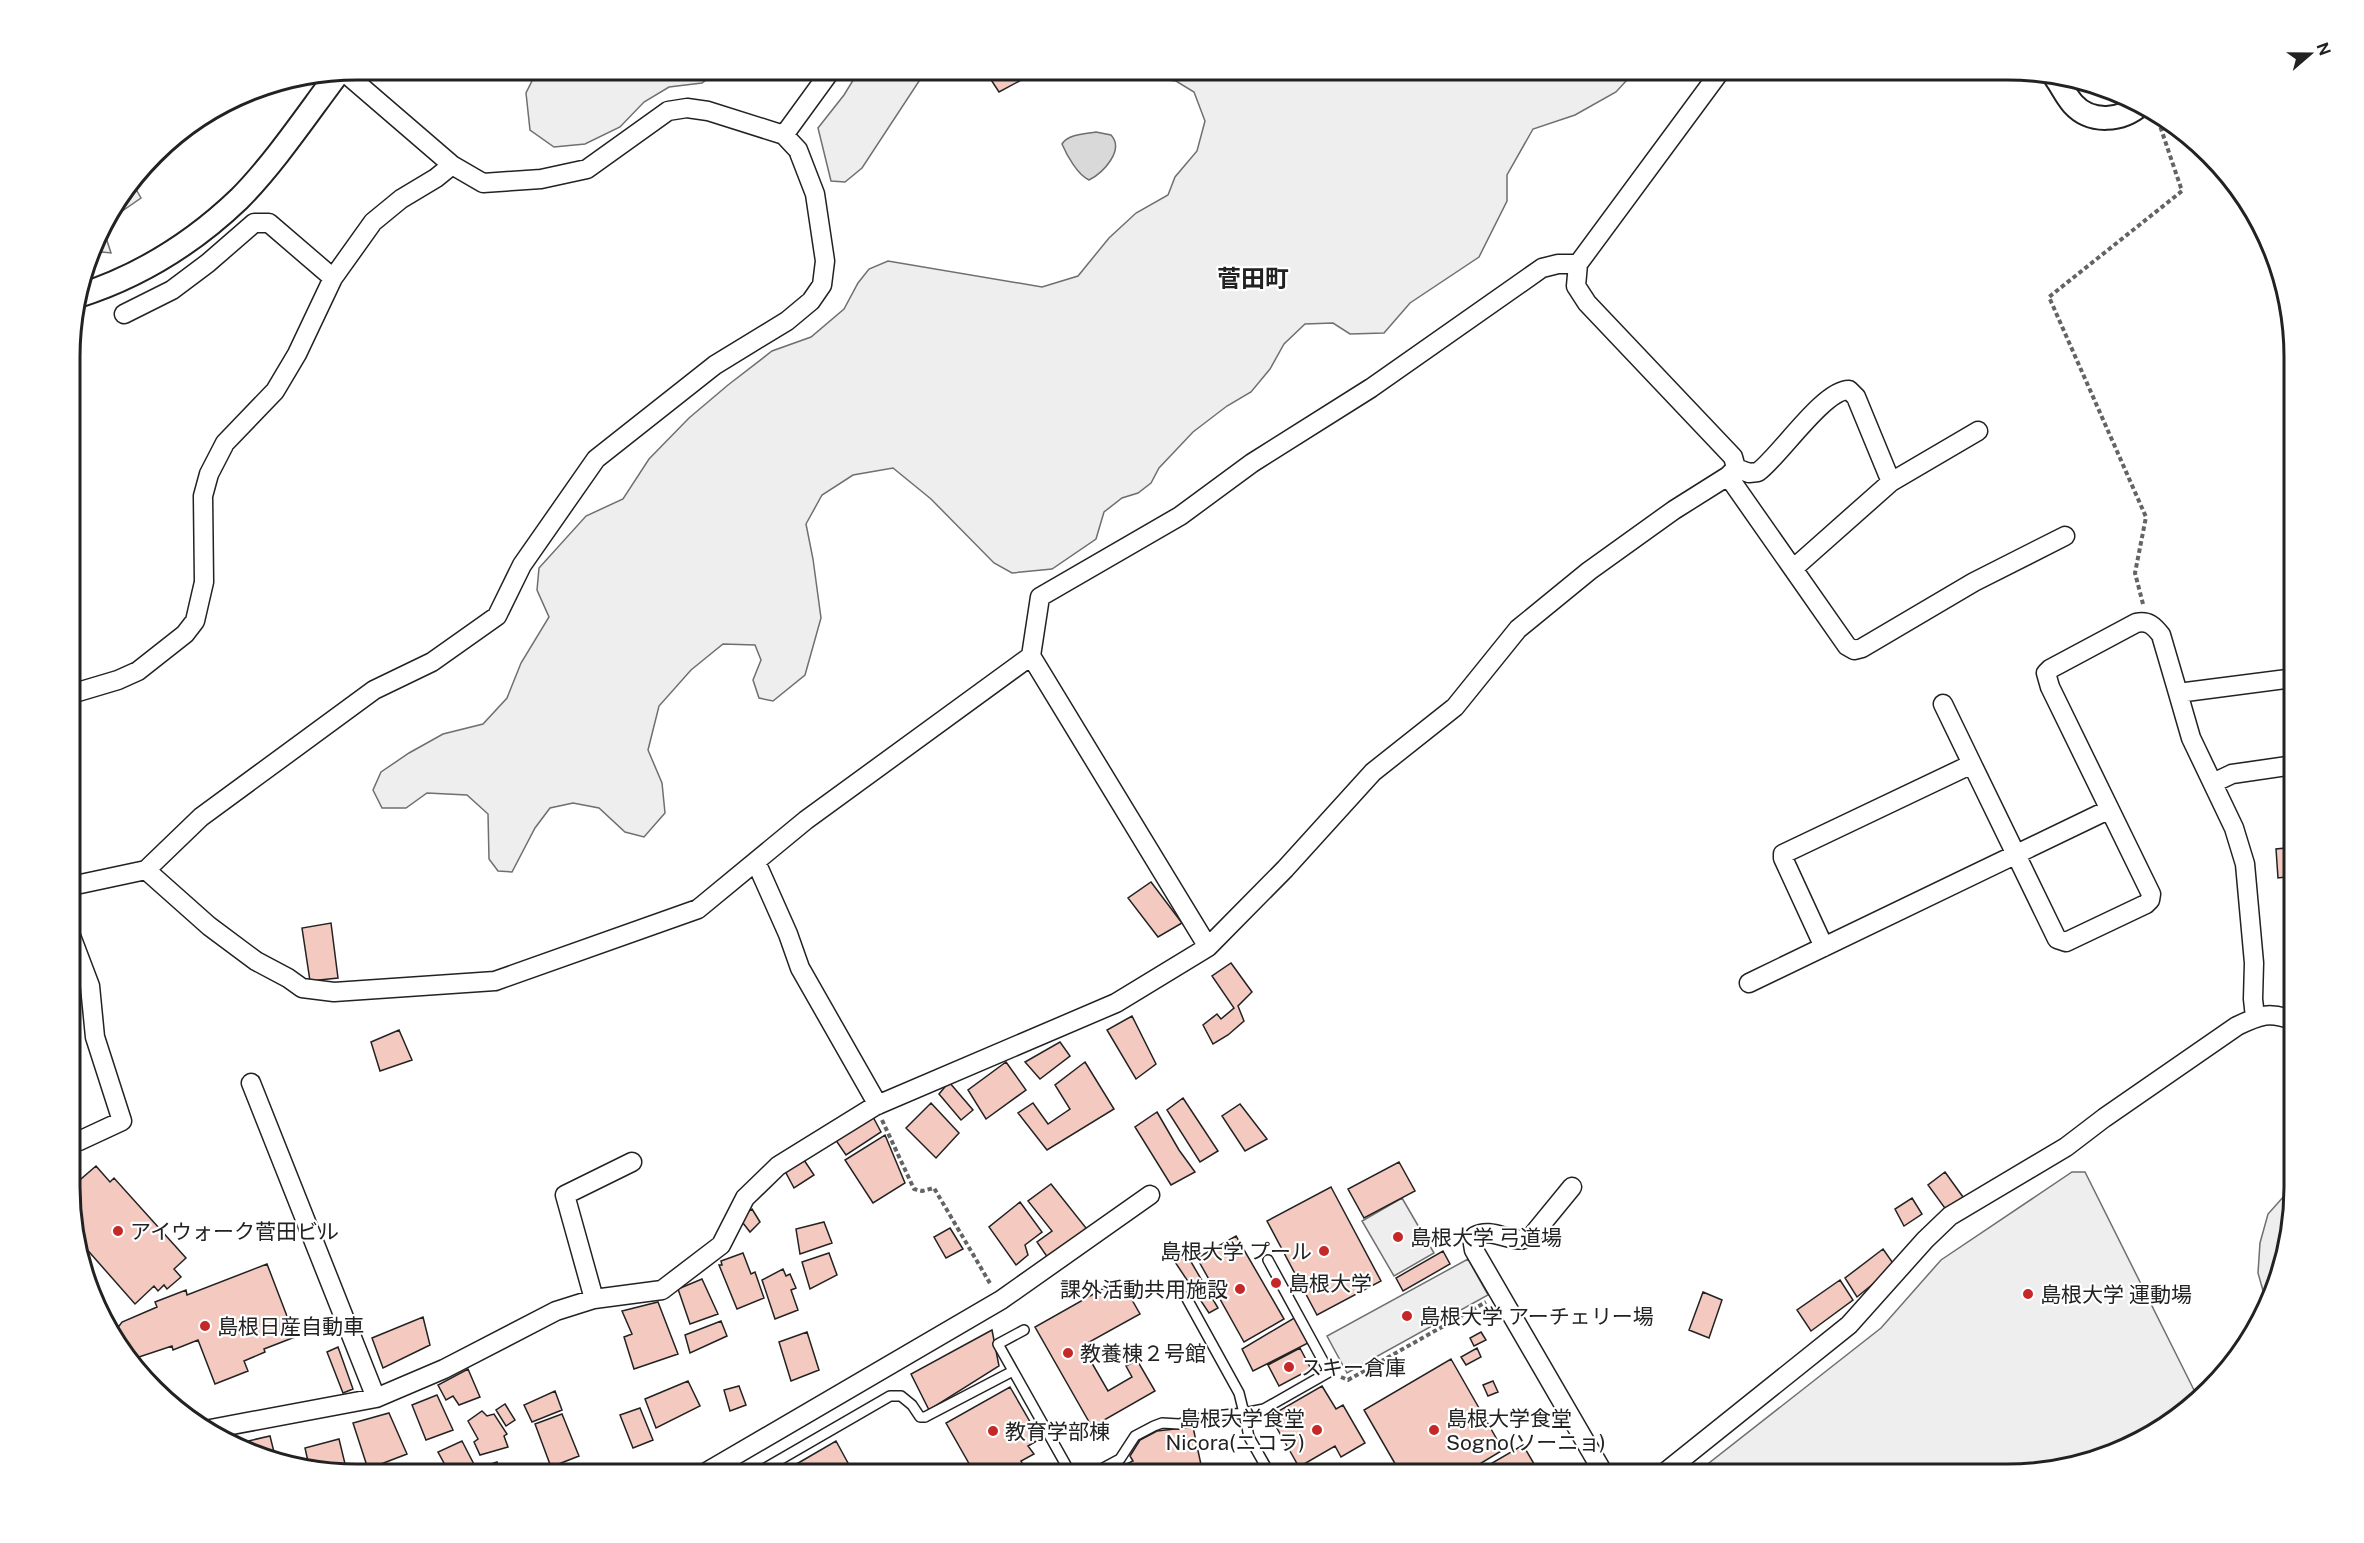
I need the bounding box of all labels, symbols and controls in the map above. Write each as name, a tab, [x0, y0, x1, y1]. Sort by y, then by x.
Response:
north arrow	[2280, 24, 2340, 84]
text: N	[2313, 40, 2335, 58]
district label: 菅田町	[1217, 264, 1289, 292]
place label: アイウォーク菅田ビル	[130, 1219, 339, 1244]
marker: アイウォーク菅田ビル	[111, 1224, 125, 1238]
place label: 島根大学 弓道場	[1410, 1225, 1562, 1250]
marker: 島根大学 弓道場	[1391, 1230, 1405, 1244]
place label: 島根大学 プール	[1160, 1239, 1312, 1264]
marker: 島根大学 プール	[1317, 1244, 1331, 1258]
place label: 島根大学	[1288, 1271, 1372, 1296]
marker: 島根大学	[1269, 1276, 1283, 1290]
place label: 課外活動共用施設	[1060, 1277, 1228, 1302]
marker: 課外活動共用施設	[1233, 1282, 1247, 1296]
place label: 島根大学 運動場	[2040, 1282, 2192, 1307]
marker: 島根大学 運動場	[2021, 1287, 2035, 1301]
place label: 島根大学 アーチェリー場	[1419, 1304, 1654, 1329]
marker: 島根大学 アーチェリー場	[1400, 1309, 1414, 1323]
place label: 島根日産自動車	[217, 1314, 364, 1339]
marker: 島根日産自動車	[198, 1319, 212, 1333]
place label: 教養棟２号館	[1080, 1341, 1206, 1366]
marker: 教養棟２号館	[1061, 1346, 1075, 1360]
place label: スキー倉庫	[1301, 1355, 1406, 1380]
marker: スキー倉庫	[1282, 1360, 1296, 1374]
place label: 島根大学食堂 Nicora(ニコラ)	[1165, 1406, 1305, 1455]
place label: 島根大学食堂 Sogno(ソーニョ)	[1446, 1406, 1606, 1455]
place label: 教育学部棟	[1005, 1419, 1110, 1444]
marker: 島根大学食堂 Nicora(ニコラ)	[1310, 1423, 1324, 1437]
marker: 島根大学食堂 Sogno(ソーニョ)	[1427, 1423, 1441, 1437]
marker: 教育学部棟	[986, 1424, 1000, 1438]

